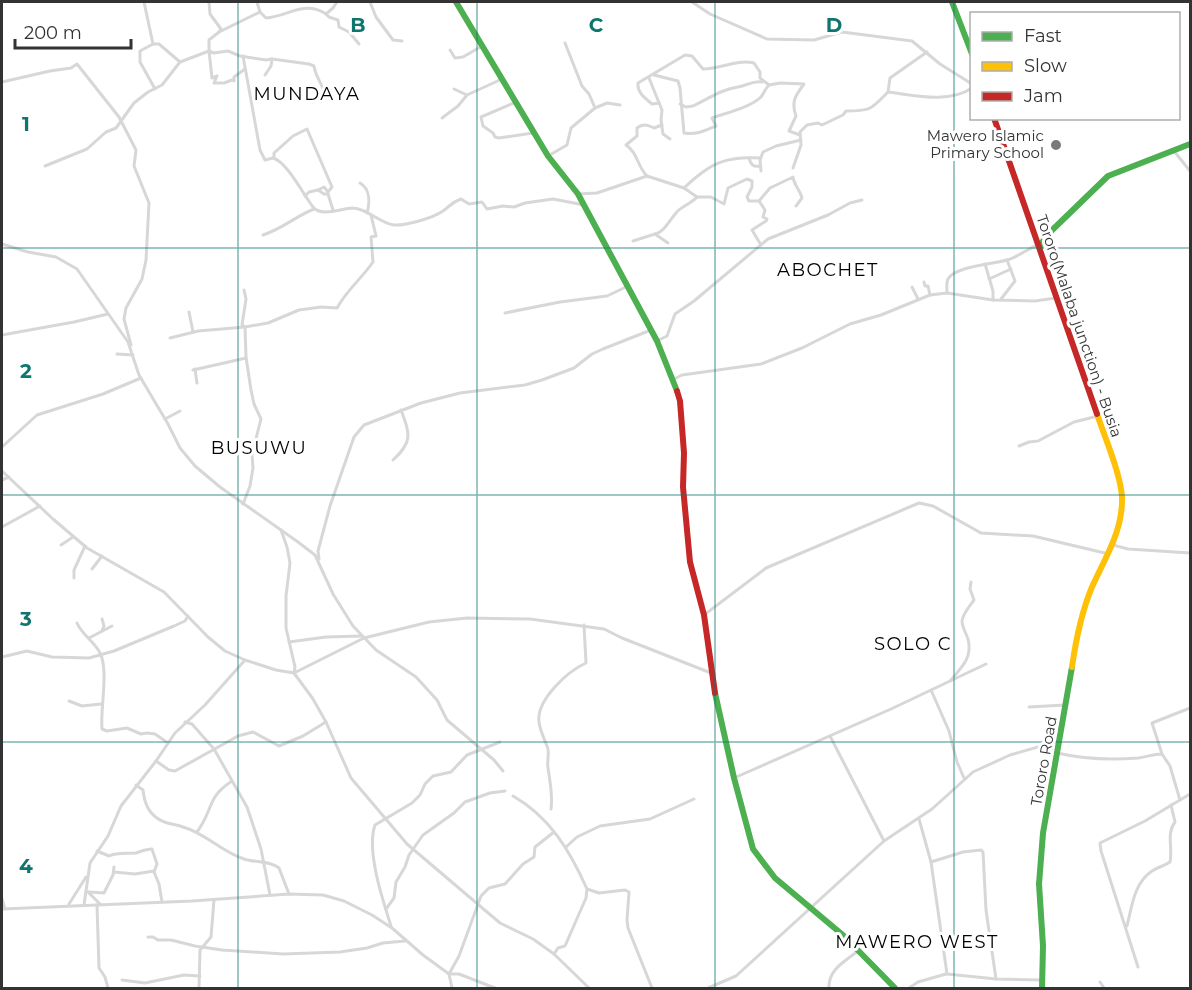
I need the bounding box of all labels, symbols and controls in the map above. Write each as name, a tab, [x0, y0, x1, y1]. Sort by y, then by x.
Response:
scale bar	[15, 12, 130, 50]
legend	[970, 12, 1180, 120]
text: B	[350, 13, 366, 37]
text: C	[589, 13, 604, 37]
text: D	[826, 13, 842, 37]
text: 200 m	[24, 22, 82, 44]
text: Fast	[1024, 25, 1062, 47]
text: Slow	[1024, 55, 1067, 77]
district label: MUNDAYA	[254, 83, 360, 105]
text: Jam	[1023, 85, 1063, 107]
text: 1	[22, 112, 30, 136]
place label: Mawero Islamic Primary School	[927, 126, 1044, 162]
marker: Mawero Islamic Primary School	[1049, 138, 1063, 152]
street label: Tororo(Malaba junction) - Busia	[1032, 212, 1127, 440]
district label: ABOCHET	[777, 259, 879, 281]
text: 2	[20, 359, 32, 383]
district label: BUSUWU	[211, 437, 307, 459]
text: 3	[19, 607, 32, 631]
district label: SOLO C	[874, 633, 952, 655]
street label: Tororo Road	[1026, 715, 1061, 807]
text: 4	[19, 854, 33, 878]
district label: MAWERO WEST	[835, 931, 999, 953]

